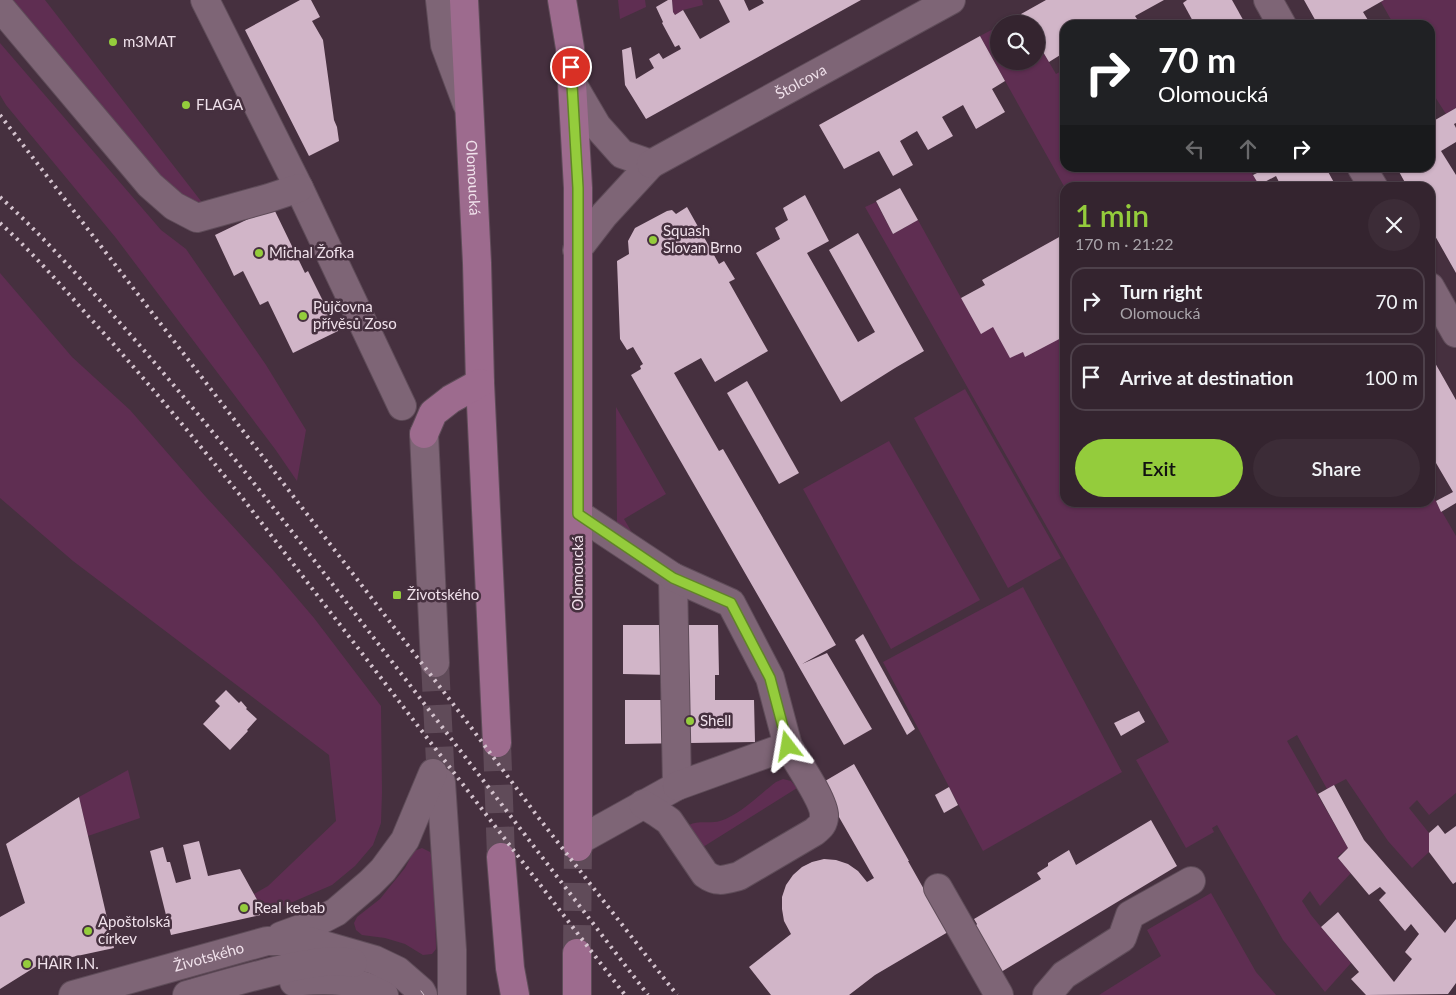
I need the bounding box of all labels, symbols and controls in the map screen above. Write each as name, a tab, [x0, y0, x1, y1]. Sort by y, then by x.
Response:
map controls	[990, 15, 1045, 70]
button: search	[990, 15, 1045, 70]
place label: m3MAT	[123, 32, 176, 50]
marker: m3MAT	[107, 36, 119, 48]
text: 70 m	[1158, 38, 1236, 80]
icon: right	[1075, 40, 1140, 105]
pin	[550, 46, 592, 88]
icon: arrive	[557, 53, 585, 81]
street label: Štolcova	[772, 60, 829, 102]
text: Olomoucká	[1158, 80, 1269, 107]
place label: FLAGA	[196, 95, 244, 113]
marker: FLAGA	[180, 99, 192, 111]
icon: left	[1181, 135, 1209, 163]
icon: ahead	[1234, 135, 1262, 163]
icon: right	[1287, 135, 1315, 163]
street label: Olomoucká	[463, 140, 485, 216]
text: 1 min	[1075, 197, 1149, 233]
button: close	[1368, 199, 1420, 251]
place label: Squash Slovan Brno	[663, 221, 742, 256]
marker: Squash Slovan Brno	[647, 234, 659, 246]
text: 170 m · 21:22	[1075, 234, 1174, 253]
place label: Michal Žofka	[269, 243, 354, 261]
marker: Michal Žofka	[253, 247, 265, 259]
text: Turn right	[1120, 280, 1202, 303]
icon: right	[1077, 287, 1105, 315]
text: 70 m	[1375, 290, 1418, 313]
place label: Půjčovna přívěsů Zoso	[313, 297, 397, 332]
text: Olomoucká	[1120, 303, 1200, 322]
marker: Půjčovna přívěsů Zoso	[297, 310, 309, 322]
icon: arrive	[1077, 363, 1105, 391]
text: Arrive at destination	[1120, 366, 1293, 389]
text: 100 m	[1364, 366, 1418, 389]
button: Exit	[1075, 439, 1243, 497]
button: Share	[1253, 439, 1420, 497]
street label: Olomoucká	[568, 535, 586, 611]
place label: Životského	[407, 585, 479, 603]
marker: Životského	[391, 589, 403, 601]
place label: Shell	[700, 711, 731, 729]
marker: Shell	[684, 715, 696, 727]
position arrow	[761, 719, 813, 771]
place label: Real kebab	[254, 898, 325, 916]
marker: Real kebab	[238, 902, 250, 914]
place label: Apoštolská církev	[98, 912, 171, 947]
marker: Apoštolská církev	[82, 925, 94, 937]
street label: Životského	[171, 938, 246, 975]
place label: HAIR I.N.	[37, 954, 99, 972]
marker: HAIR I.N.	[21, 958, 33, 970]

